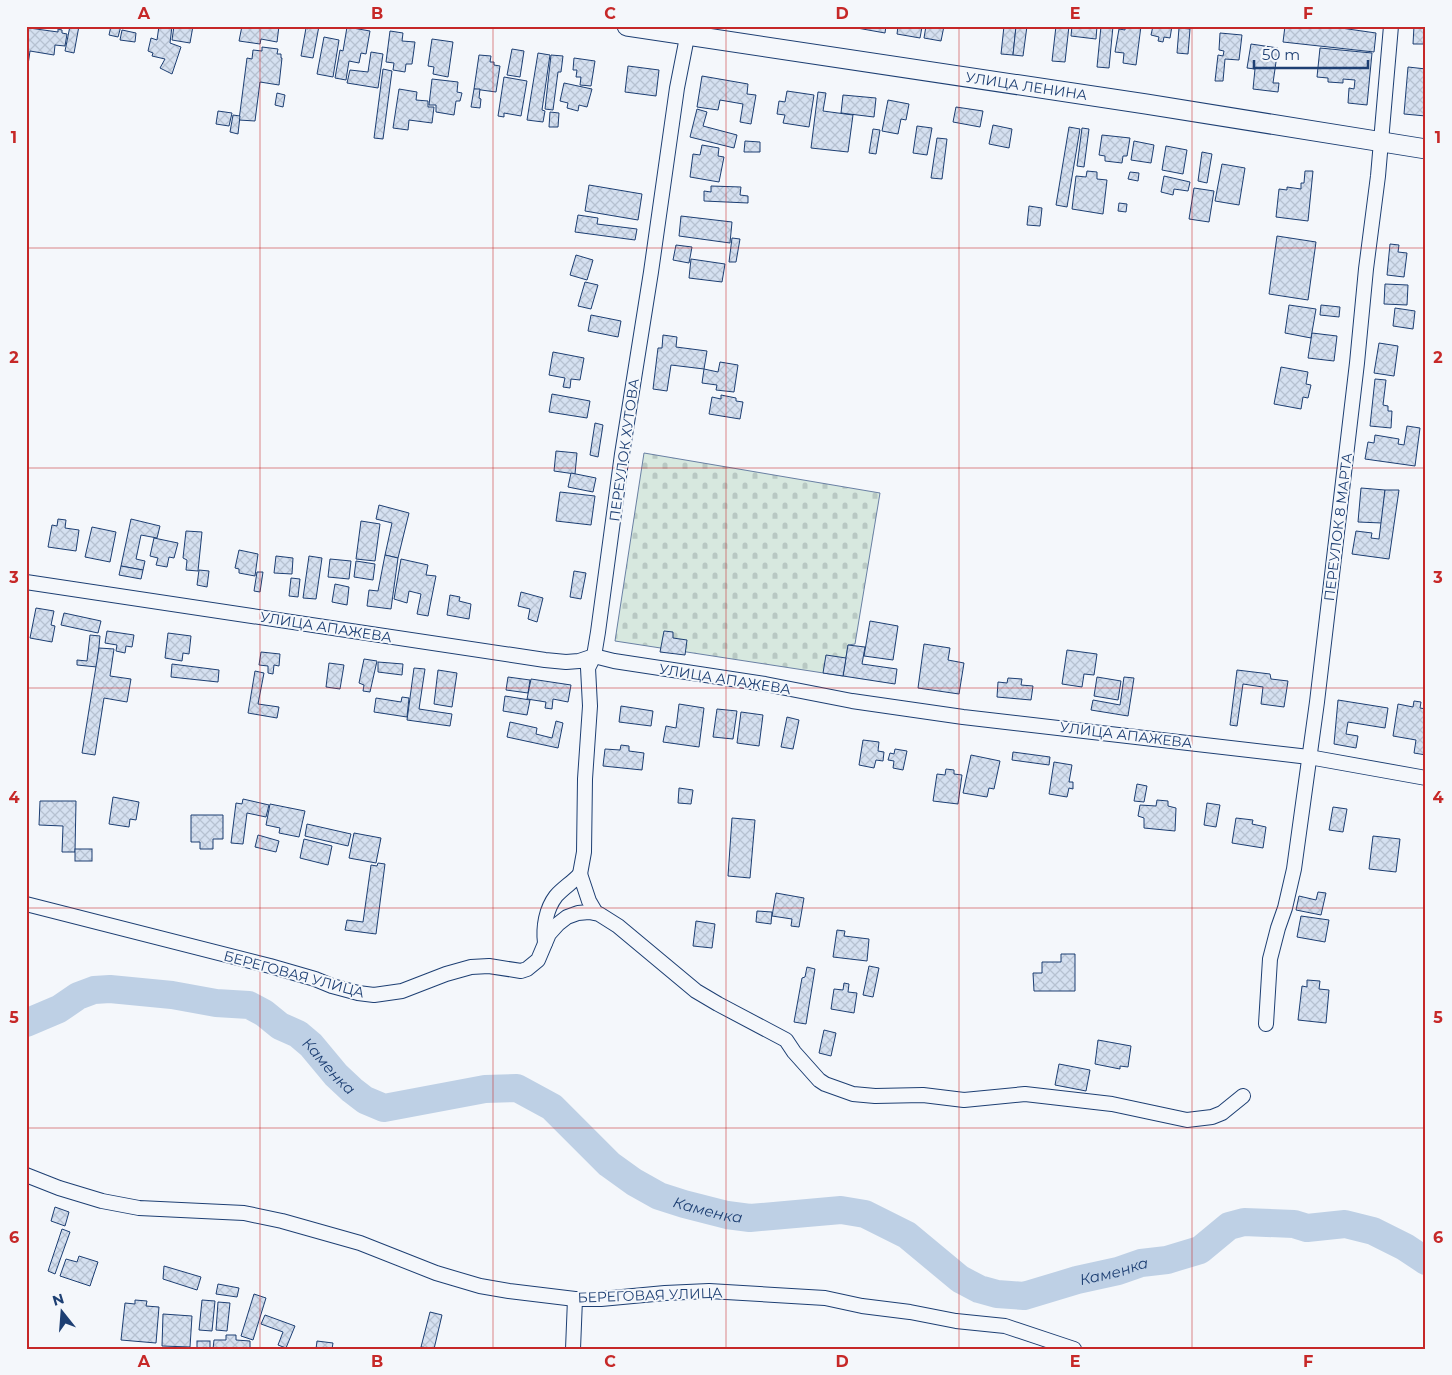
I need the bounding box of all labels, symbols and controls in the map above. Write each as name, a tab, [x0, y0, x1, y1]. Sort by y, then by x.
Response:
text: A	[137, 4, 151, 23]
text: B	[371, 4, 383, 23]
text: C	[604, 4, 616, 23]
text: D	[835, 4, 849, 23]
text: E	[1070, 4, 1080, 23]
text: F	[1303, 4, 1313, 23]
scale bar	[1254, 38, 1368, 70]
text: 50 m	[1262, 45, 1300, 64]
street label: УЛИЦА ЛЕНИНА	[965, 68, 1089, 104]
text: 1	[11, 128, 17, 147]
text: 1	[1435, 128, 1441, 147]
text: 2	[9, 348, 19, 367]
text: 2	[1433, 348, 1443, 367]
street label: ПЕРЕУЛОК ХУТОВА	[605, 377, 643, 523]
street label: ПЕРЕУЛОК 8 МАРТА	[1320, 451, 1356, 602]
text: 3	[8, 568, 19, 587]
text: 3	[1432, 568, 1443, 587]
street label: УЛИЦА АПАЖЕВА	[259, 608, 394, 646]
street label: УЛИЦА АПАЖЕВА	[658, 660, 793, 698]
street label: УЛИЦА АПАЖЕВА	[1059, 718, 1194, 752]
text: 4	[8, 788, 20, 807]
text: 4	[1432, 788, 1444, 807]
street label: БЕРЕГОВАЯ УЛИЦА	[222, 947, 367, 1002]
text: 5	[9, 1008, 19, 1027]
text: 5	[1433, 1008, 1443, 1027]
water label: Каменка	[299, 1033, 360, 1098]
water label: Каменка	[671, 1192, 744, 1226]
text: 6	[9, 1228, 19, 1247]
text: 6	[1433, 1228, 1443, 1247]
water label: Каменка	[1078, 1253, 1149, 1289]
street label: БЕРЕГОВАЯ УЛИЦА	[577, 1283, 723, 1307]
north arrow	[38, 1288, 88, 1338]
text: N	[50, 1289, 66, 1310]
text: A	[137, 1352, 151, 1371]
text: B	[371, 1352, 383, 1371]
text: C	[604, 1352, 616, 1371]
text: D	[835, 1352, 849, 1371]
text: E	[1070, 1352, 1080, 1371]
text: F	[1303, 1352, 1313, 1371]

